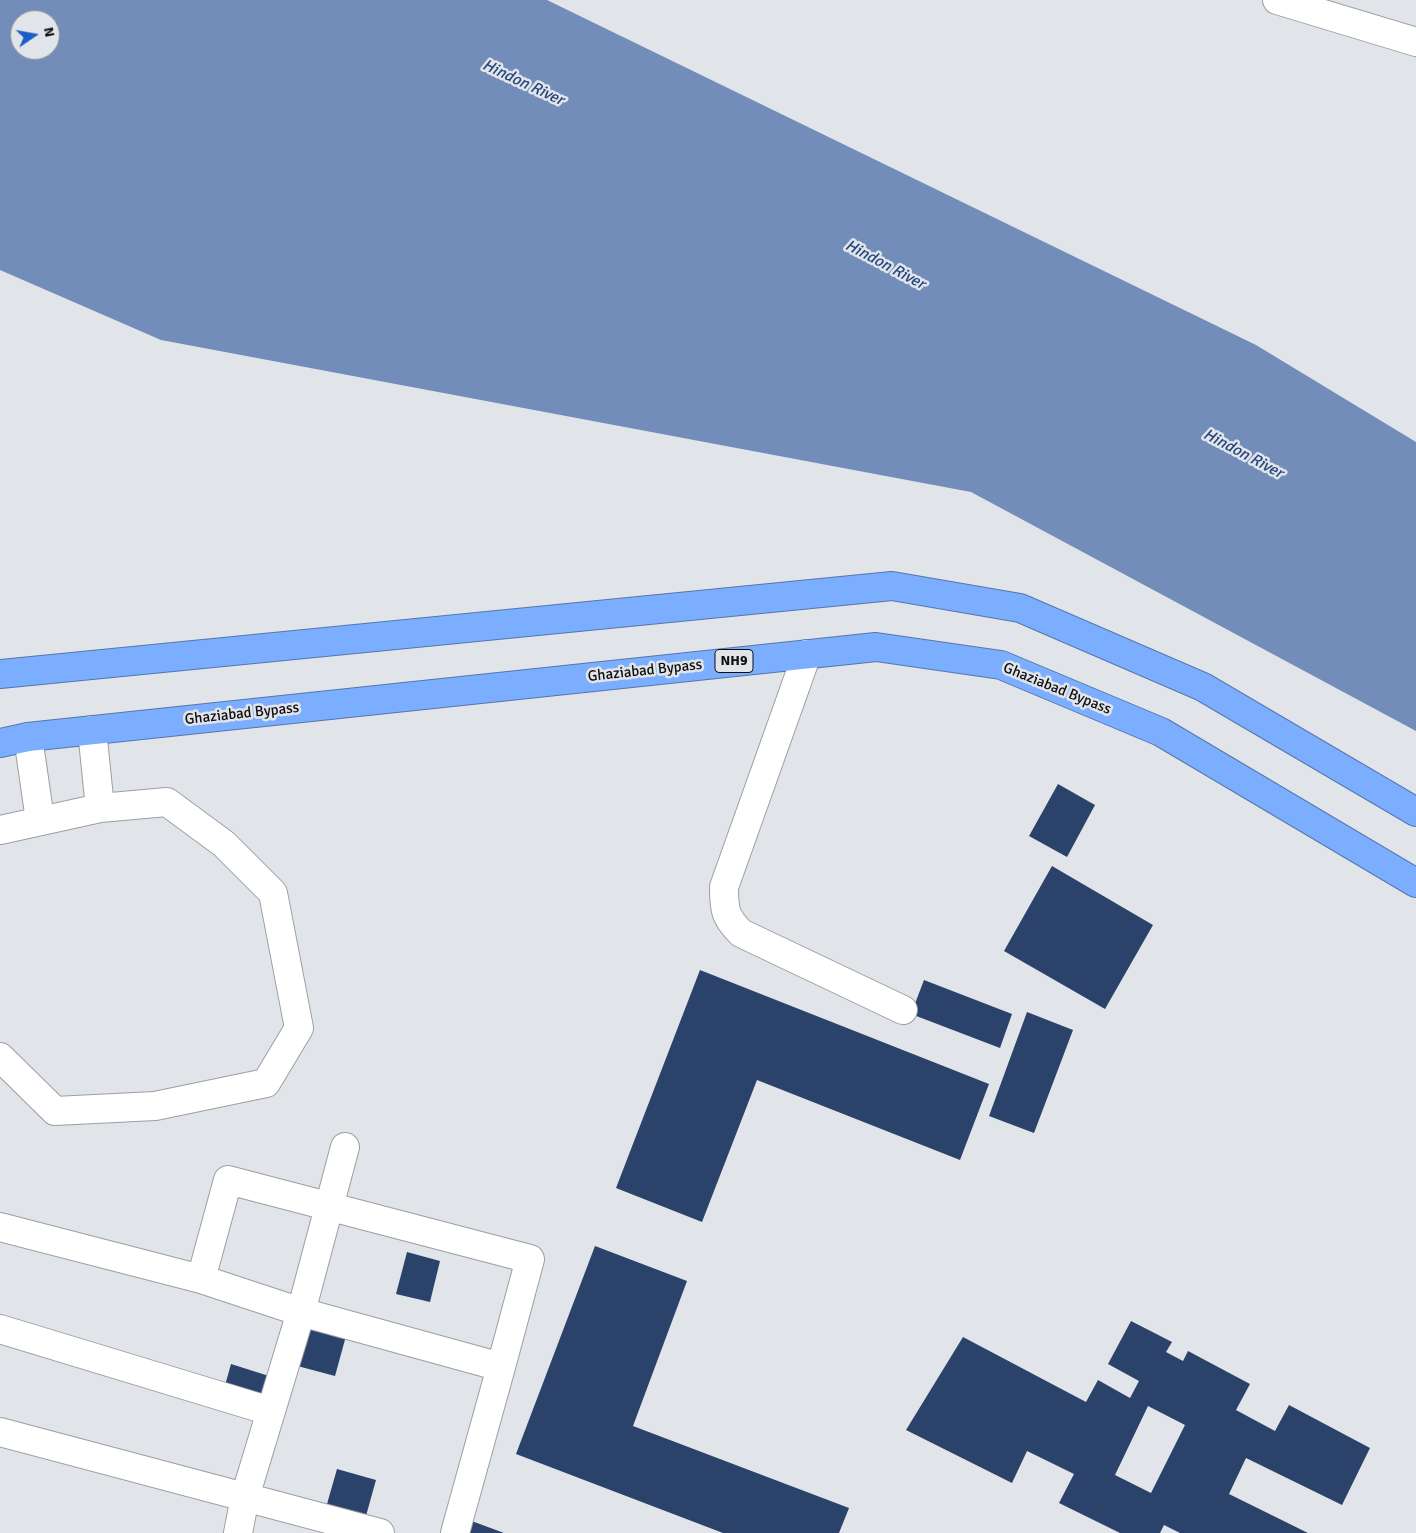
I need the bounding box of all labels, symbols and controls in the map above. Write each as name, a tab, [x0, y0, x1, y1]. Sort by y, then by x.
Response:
north arrow	[10, 10, 60, 60]
text: N	[40, 25, 59, 39]
water label: Hindon River	[479, 56, 567, 110]
water label: Hindon River	[842, 236, 928, 294]
water label: Hindon River	[1200, 425, 1286, 483]
road number: NH9	[715, 649, 753, 672]
street label: Ghaziabad Bypass	[587, 656, 703, 686]
street label: Ghaziabad Bypass	[1000, 659, 1114, 719]
street label: Ghaziabad Bypass	[184, 699, 300, 729]

